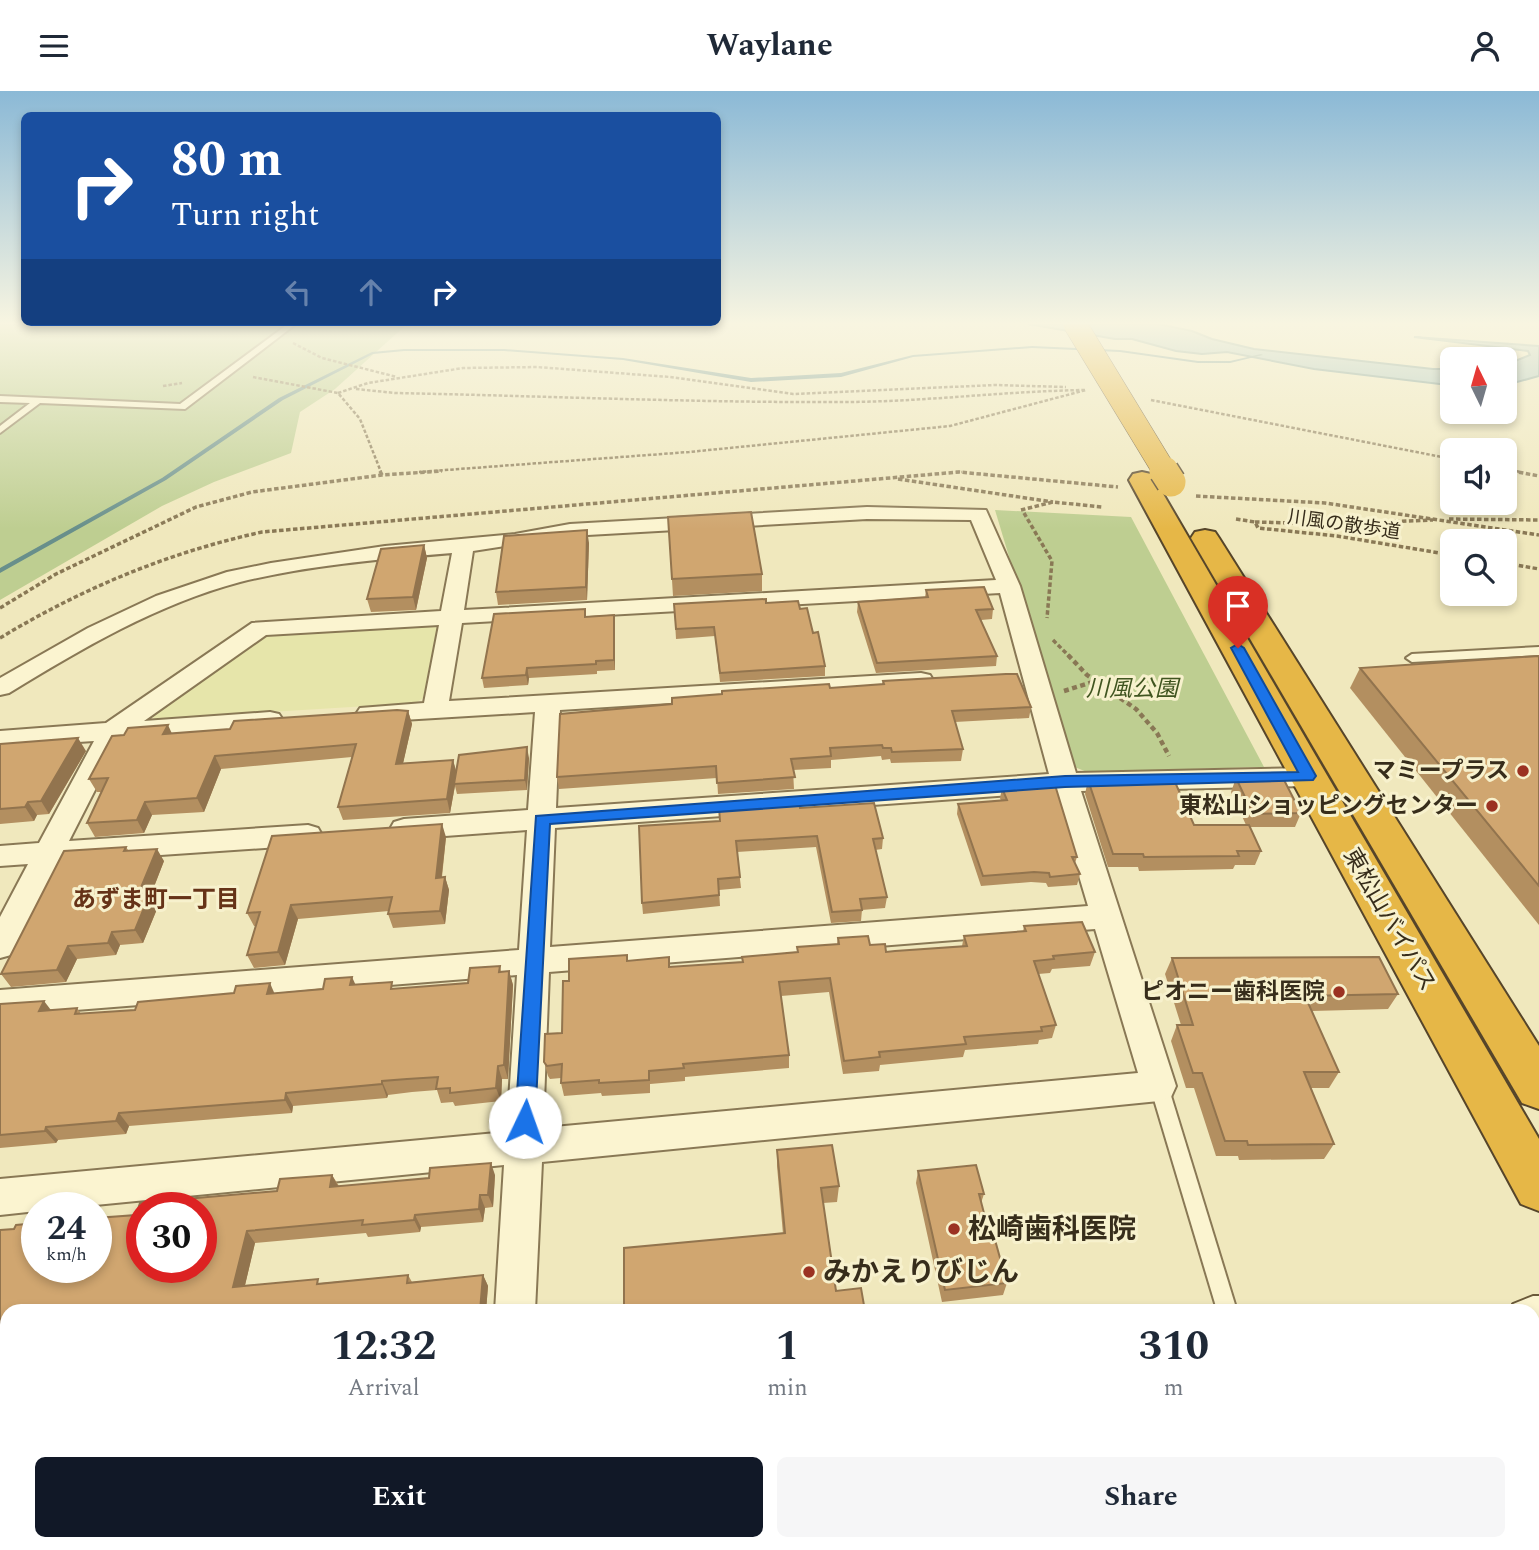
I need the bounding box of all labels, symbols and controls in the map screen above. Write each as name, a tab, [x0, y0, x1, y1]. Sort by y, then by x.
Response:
text: Waylane	[706, 21, 833, 70]
icon: menu	[35, 27, 73, 65]
icon: person	[1466, 27, 1504, 65]
text: 80 m	[171, 123, 282, 198]
icon: right	[56, 140, 147, 231]
text: Turn right	[171, 191, 319, 240]
icon: left	[279, 273, 317, 311]
icon: ahead	[352, 273, 390, 311]
icon: right	[425, 273, 463, 311]
north arrow	[1440, 347, 1517, 423]
map controls	[1440, 347, 1517, 606]
button: sound	[1440, 438, 1517, 515]
street label: 川風の散歩道	[1286, 503, 1402, 547]
button: search	[1440, 529, 1517, 606]
pin	[1208, 576, 1268, 648]
icon: arrive	[1219, 587, 1257, 625]
park label: 川風公園	[1086, 672, 1181, 707]
place label: マミープラス	[1373, 754, 1509, 789]
marker: マミープラス	[1515, 763, 1531, 779]
place label: 東松山ショッピングセンター	[1179, 789, 1478, 824]
marker: 東松山ショッピングセンター	[1484, 798, 1500, 814]
street label: 東松山バイパス	[1334, 842, 1444, 998]
district label: あずま町一丁目	[72, 882, 240, 918]
place label: ピオニー歯科医院	[1141, 975, 1325, 1010]
marker: ピオニー歯科医院	[1331, 984, 1347, 1000]
position arrow	[488, 1085, 562, 1159]
speed limit sign: 30	[126, 1192, 217, 1283]
text: 24	[47, 1202, 86, 1255]
place label: 松崎歯科医院	[968, 1208, 1136, 1251]
marker: 松崎歯科医院	[946, 1221, 962, 1237]
text: km/h	[46, 1241, 87, 1268]
place label: みかえりびじん	[823, 1251, 1019, 1294]
marker: みかえりびじん	[801, 1264, 817, 1280]
text: 12:32	[331, 1315, 436, 1378]
text: 1	[776, 1315, 799, 1378]
text: 310	[1138, 1315, 1209, 1378]
text: Arrival	[348, 1371, 419, 1406]
text: min	[767, 1371, 808, 1406]
text: m	[1164, 1371, 1184, 1406]
button: Exit	[35, 1457, 763, 1537]
button: Share	[777, 1457, 1505, 1537]

